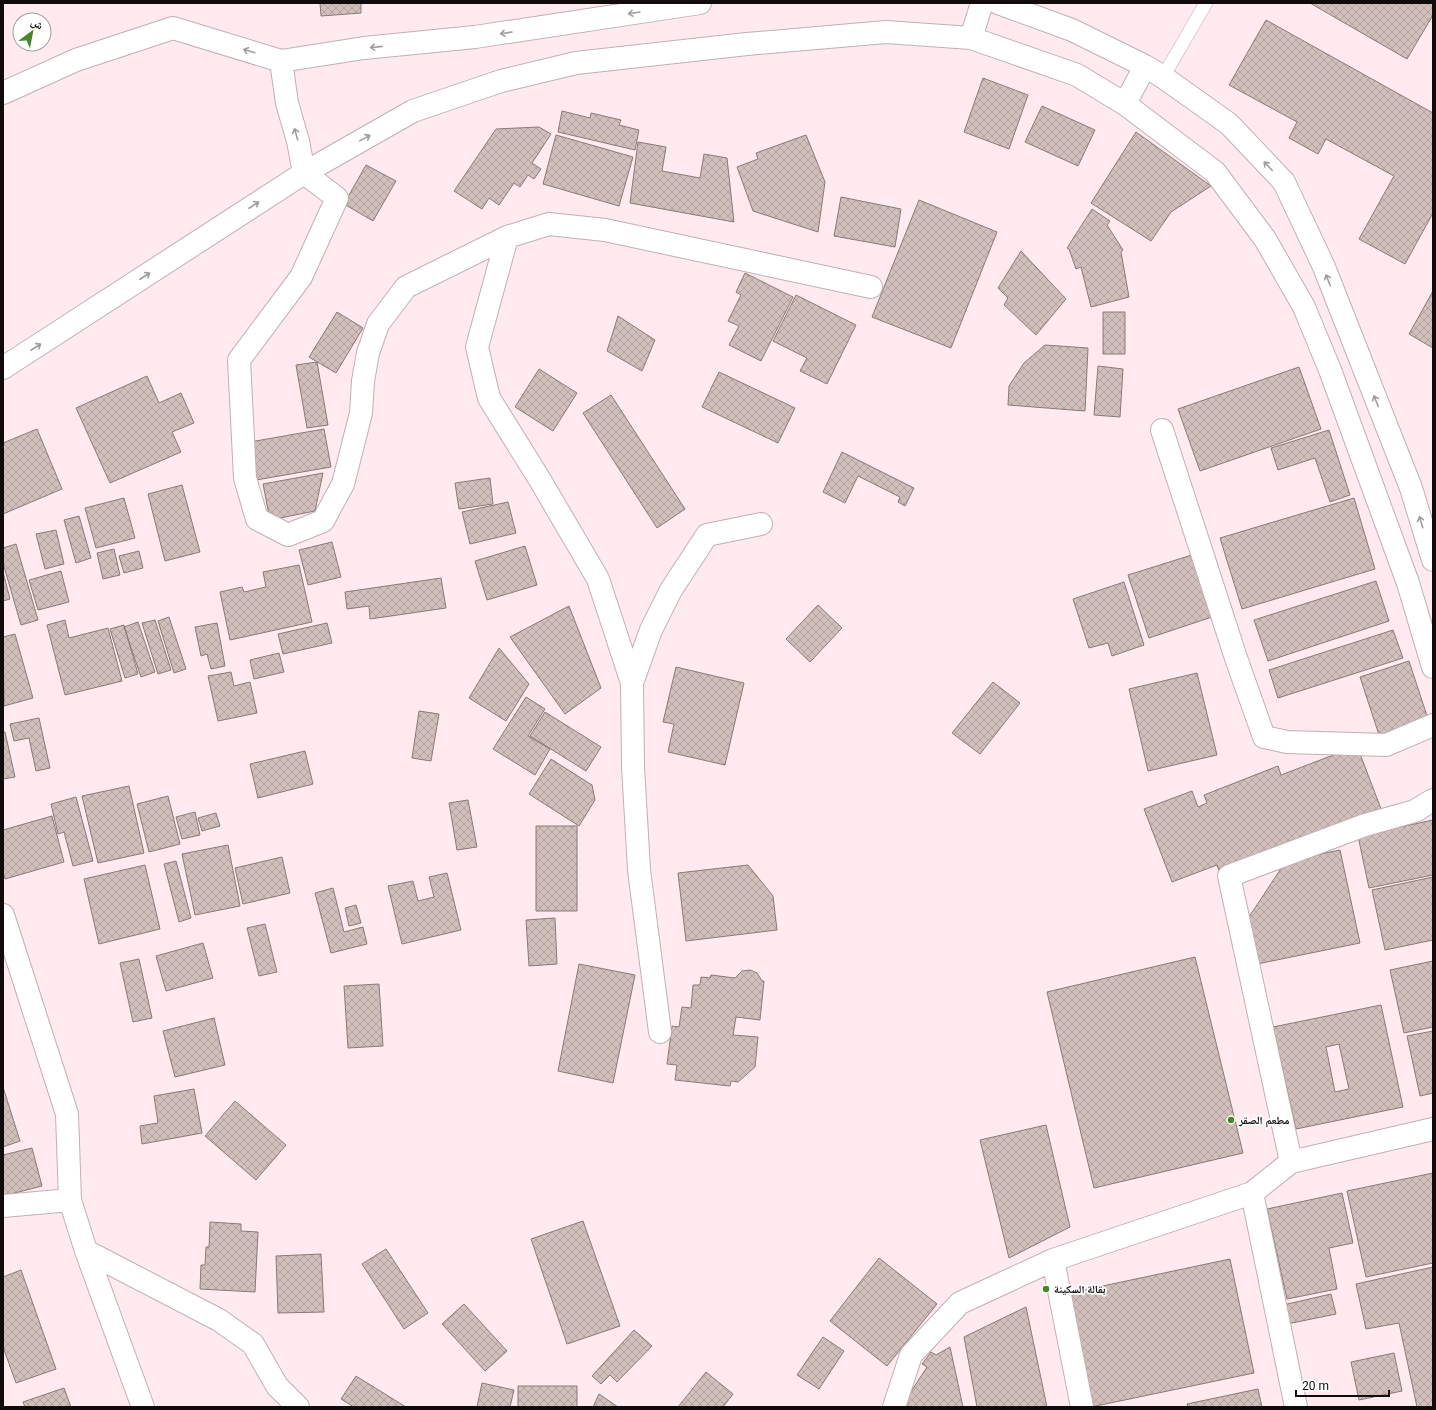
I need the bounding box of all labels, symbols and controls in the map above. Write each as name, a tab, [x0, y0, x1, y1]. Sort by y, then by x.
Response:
one-way arrow	[628, 9, 641, 17]
north arrow	[12, 12, 52, 52]
text: ش	[28, 15, 46, 34]
one-way arrow	[499, 29, 512, 37]
one-way arrow	[370, 43, 383, 50]
one-way arrow	[243, 47, 256, 54]
one-way arrow	[292, 128, 299, 141]
one-way arrow	[359, 134, 371, 142]
one-way arrow	[1263, 161, 1273, 171]
one-way arrow	[248, 201, 260, 209]
one-way arrow	[139, 272, 150, 280]
one-way arrow	[1324, 274, 1332, 286]
one-way arrow	[30, 343, 41, 351]
one-way arrow	[1372, 395, 1380, 407]
one-way arrow	[1417, 516, 1424, 529]
place label: مطعم الصقر	[1238, 1114, 1289, 1128]
marker: مطعم الصقر	[1226, 1115, 1236, 1125]
place label: بقالة السكينة	[1054, 1283, 1106, 1296]
marker: بقالة السكينة	[1041, 1284, 1051, 1294]
scale bar	[1296, 1372, 1389, 1398]
text: 20 m	[1302, 1379, 1329, 1393]

